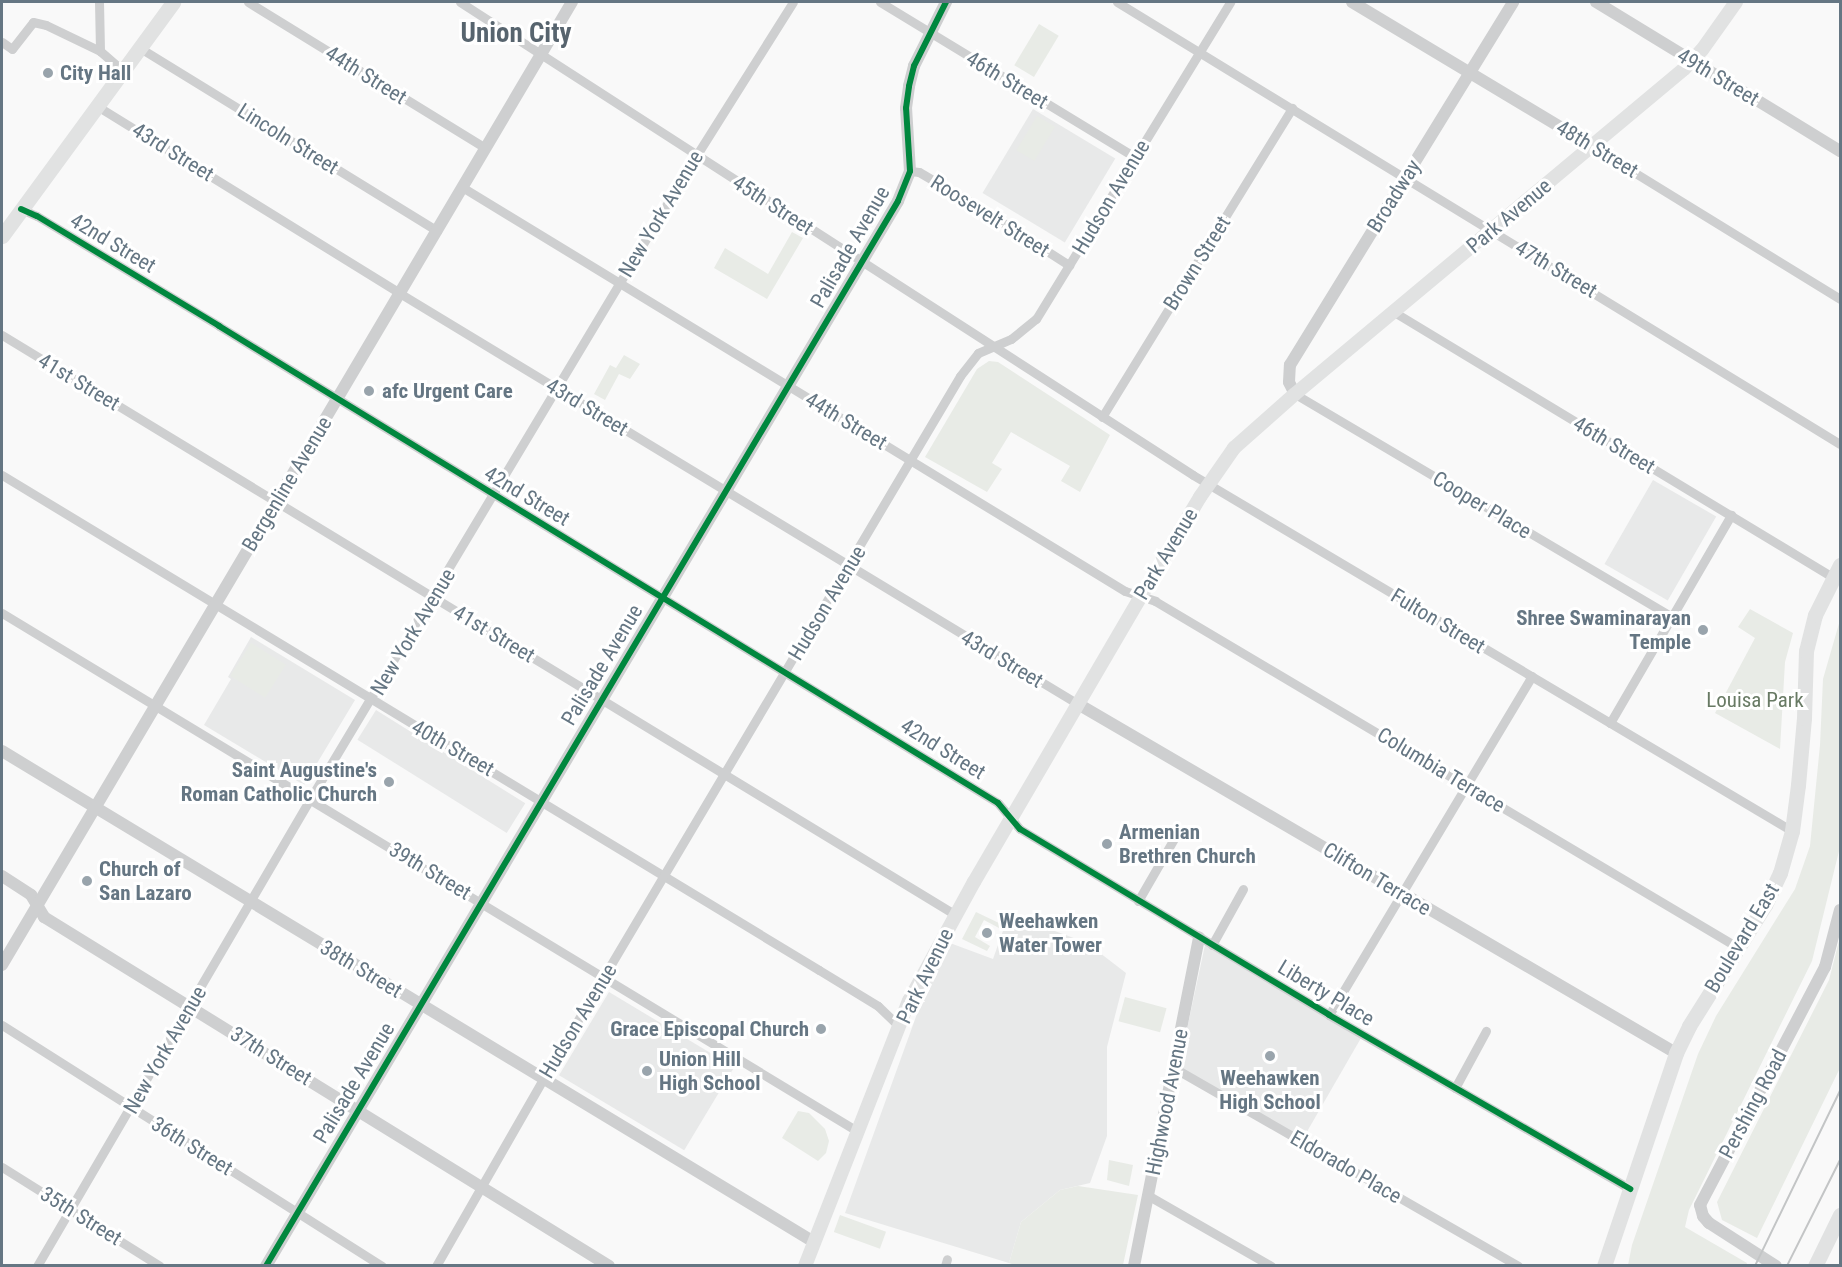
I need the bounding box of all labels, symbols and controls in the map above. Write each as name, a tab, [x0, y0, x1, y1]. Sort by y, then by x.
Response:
district label: Union City	[461, 18, 571, 50]
street label: 44th Street	[321, 40, 411, 110]
street label: 49th Street	[1672, 43, 1764, 111]
street label: 46th Street	[961, 46, 1053, 114]
place label: City Hall	[60, 60, 131, 86]
marker: City Hall	[41, 66, 55, 80]
street label: Lincoln Street	[233, 98, 343, 180]
street label: 48th Street	[1551, 115, 1643, 183]
street label: 43rd Street	[128, 117, 218, 187]
street label: Hudson Avenue	[1067, 135, 1155, 259]
street label: New York Avenue	[613, 146, 709, 282]
street label: Broadway	[1362, 155, 1426, 237]
street label: Roosevelt Street	[926, 169, 1054, 263]
street label: 45th Street	[728, 170, 818, 240]
street label: Park Avenue	[1462, 173, 1556, 259]
street label: Palisade Avenue	[805, 182, 895, 312]
street label: 42nd Street	[66, 208, 160, 278]
street label: Brown Street	[1158, 211, 1236, 315]
street label: 47th Street	[1510, 235, 1602, 303]
street label: 41st Street	[34, 348, 124, 416]
street label: 43rd Street	[541, 373, 633, 441]
place label: afc Urgent Care	[382, 378, 513, 404]
marker: afc Urgent Care	[360, 382, 378, 400]
street label: 44th Street	[800, 387, 892, 455]
street label: 46th Street	[1568, 411, 1660, 479]
street label: Bergenline Avenue	[237, 412, 337, 556]
street label: 42nd Street	[480, 461, 574, 531]
street label: Cooper Place	[1428, 466, 1536, 544]
street label: Park Avenue	[1129, 503, 1203, 605]
street label: Hudson Avenue	[783, 541, 871, 665]
street label: New York Avenue	[365, 564, 461, 700]
street label: Fulton Street	[1386, 583, 1490, 659]
street label: 41st Street	[449, 600, 539, 668]
street label: Palisade Avenue	[556, 600, 648, 730]
place label: Shree Swaminarayan Temple	[1516, 605, 1691, 655]
marker: Shree Swaminarayan Temple	[1696, 623, 1710, 637]
street label: 43rd Street	[956, 625, 1048, 693]
park label: Louisa Park	[1706, 687, 1804, 713]
street label: 42nd Street	[896, 713, 990, 785]
street label: 40th Street	[407, 714, 499, 782]
street label: Columbia Terrace	[1372, 722, 1510, 818]
place label: Saint Augustine's Roman Catholic Church	[181, 757, 377, 807]
marker: Saint Augustine's Roman Catholic Church	[382, 775, 396, 789]
place label: Armenian Brethren Church	[1119, 819, 1256, 869]
street label: 39th Street	[384, 837, 476, 905]
marker: Armenian Brethren Church	[1100, 837, 1114, 851]
street label: Clifton Terrace	[1318, 837, 1436, 921]
place label: Church of San Lazaro	[99, 856, 192, 906]
marker: Church of San Lazaro	[80, 874, 94, 888]
street label: Boulevard East	[1699, 879, 1785, 997]
place label: Weehawken Water Tower	[999, 908, 1103, 958]
street label: Park Avenue	[891, 924, 959, 1028]
marker: Weehawken Water Tower	[980, 926, 994, 940]
street label: 38th Street	[315, 935, 407, 1003]
street label: Liberty Place	[1273, 954, 1379, 1032]
street label: Hudson Avenue	[534, 959, 622, 1083]
street label: New York Avenue	[118, 982, 212, 1118]
place label: Grace Episcopal Church	[610, 1016, 809, 1042]
street label: Palisade Avenue	[308, 1018, 400, 1148]
street label: 37th Street	[226, 1021, 316, 1091]
marker: Grace Episcopal Church	[814, 1022, 828, 1036]
street label: Highwood Avenue	[1140, 1027, 1194, 1177]
street label: Pershing Road	[1714, 1045, 1792, 1163]
place label: Union Hill High School	[659, 1046, 760, 1096]
marker: Weehawken High School	[1263, 1049, 1277, 1063]
marker: Union Hill High School	[640, 1064, 654, 1078]
place label: Weehawken High School	[1219, 1065, 1321, 1115]
street label: 36th Street	[147, 1111, 237, 1181]
street label: Eldorado Place	[1286, 1125, 1406, 1209]
street label: 35th Street	[36, 1181, 126, 1251]

